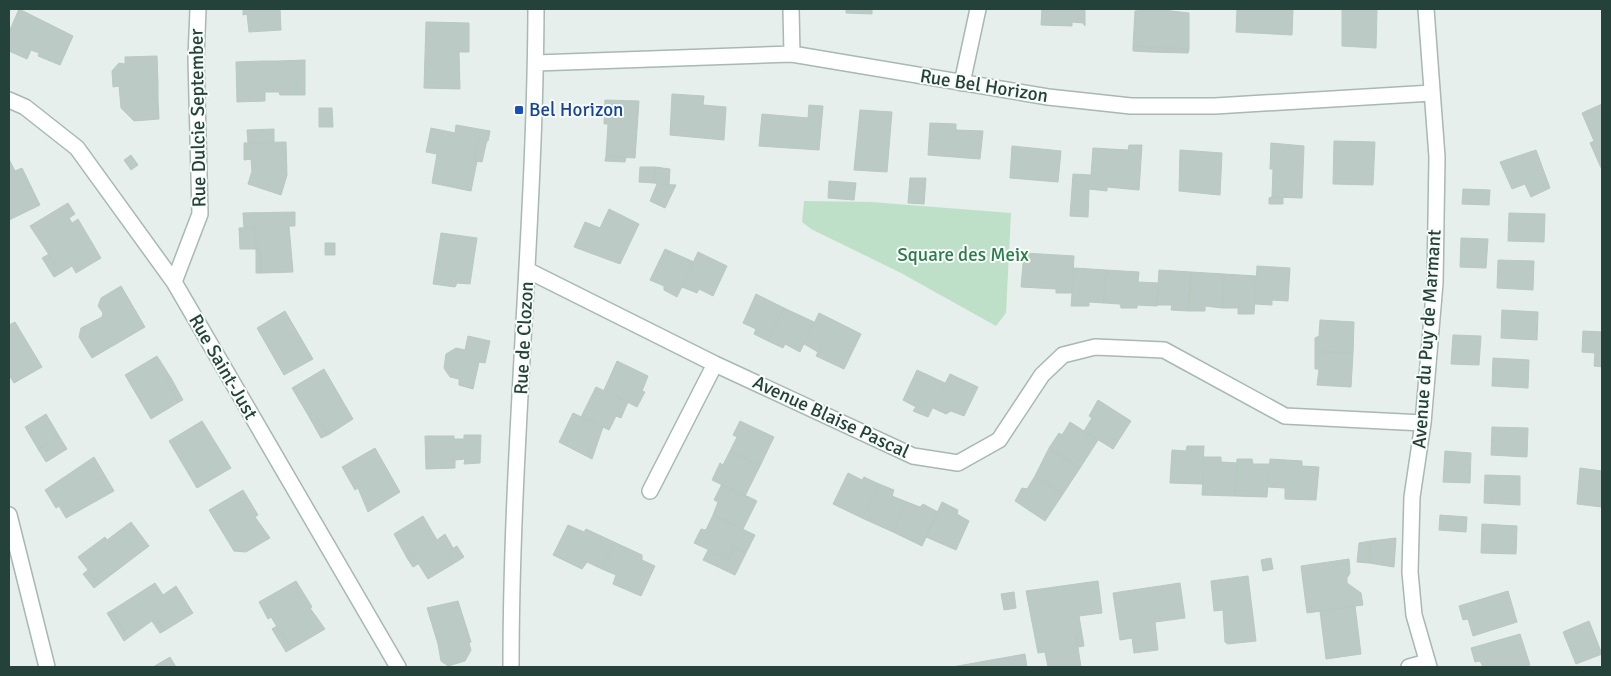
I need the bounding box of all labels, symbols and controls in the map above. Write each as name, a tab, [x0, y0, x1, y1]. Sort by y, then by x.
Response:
street label: Rue Dulcie September	[184, 28, 212, 208]
street label: Rue Bel Horizon	[918, 64, 1050, 108]
place label: Bel Horizon	[529, 98, 623, 122]
marker: Bel Horizon	[513, 104, 525, 116]
street label: Avenue du Puy de Marmant	[1407, 228, 1447, 449]
park label: Square des Meix	[897, 243, 1029, 267]
street label: Rue de Clozon	[509, 281, 539, 395]
street label: Rue Saint-Just	[183, 310, 263, 424]
street label: Avenue Blaise Pascal	[749, 370, 913, 464]

